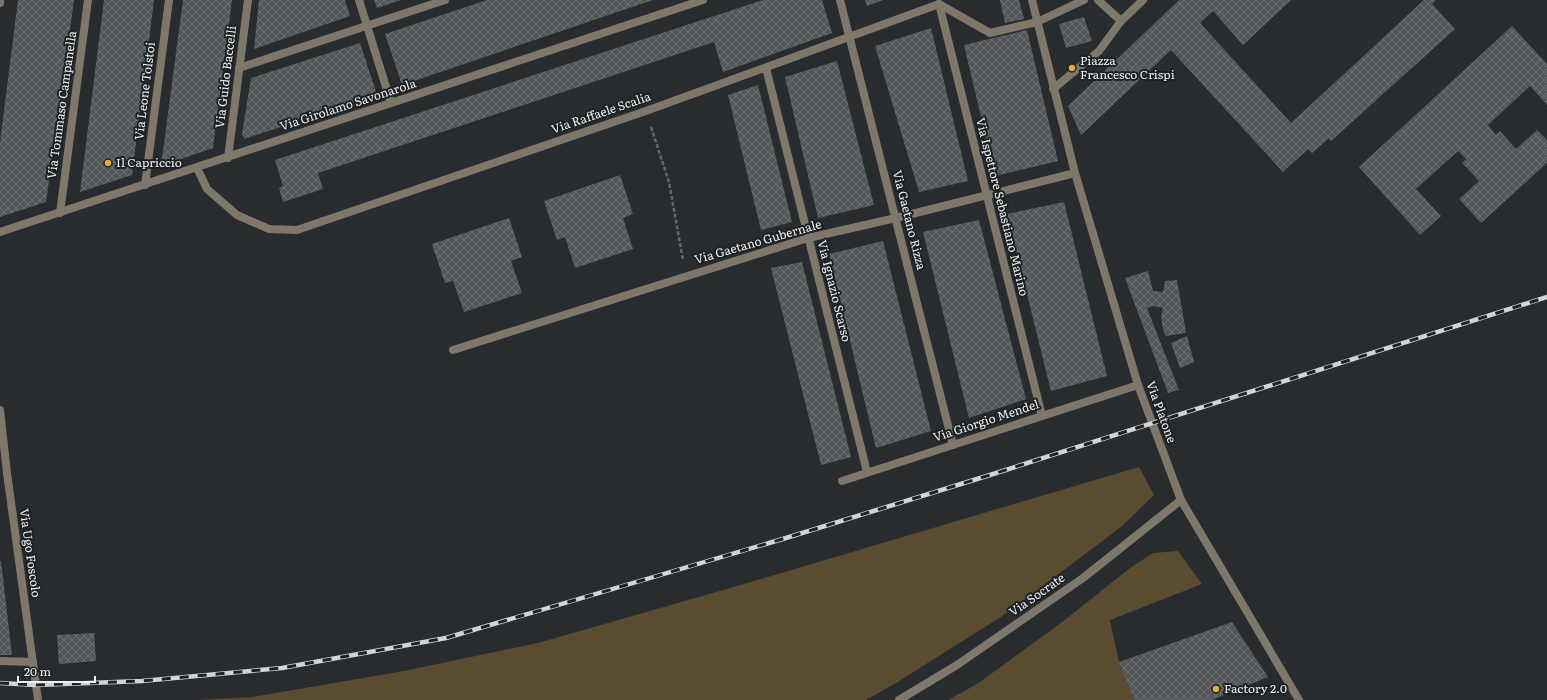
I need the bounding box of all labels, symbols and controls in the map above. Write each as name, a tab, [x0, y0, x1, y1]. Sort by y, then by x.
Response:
street label: Via Guido Baccelli	[210, 25, 240, 129]
street label: Via Tommaso Campanella	[42, 29, 80, 180]
street label: Via Leone Tolstoi	[129, 41, 159, 141]
place label: Piazza Francesco Crispi	[1080, 51, 1175, 83]
marker: Piazza Francesco Crispi	[1067, 63, 1077, 73]
street label: Via Girolamo Savonarola	[277, 73, 419, 135]
street label: Via Raffaele Scalia	[549, 86, 653, 138]
street label: Via Ispettore Sebastiano Marino	[972, 116, 1034, 298]
place label: Il Capriccio	[116, 153, 182, 171]
marker: Il Capriccio	[103, 158, 113, 168]
street label: Via Gaetano Rizza	[889, 168, 931, 272]
street label: Via Gaetano Gubernale	[692, 214, 823, 268]
street label: Via Ignazio Scarso	[814, 238, 856, 344]
street label: Via Platone	[1142, 378, 1181, 445]
street label: Via Giorgio Mendel	[930, 394, 1041, 446]
street label: Via Ugo Foscolo	[16, 507, 46, 598]
street label: Via Socrate	[1005, 568, 1068, 620]
scale bar	[18, 658, 95, 684]
text: 20 m	[24, 662, 51, 680]
place label: Factory 2.0	[1224, 679, 1287, 697]
marker: Factory 2.0	[1211, 684, 1221, 694]

